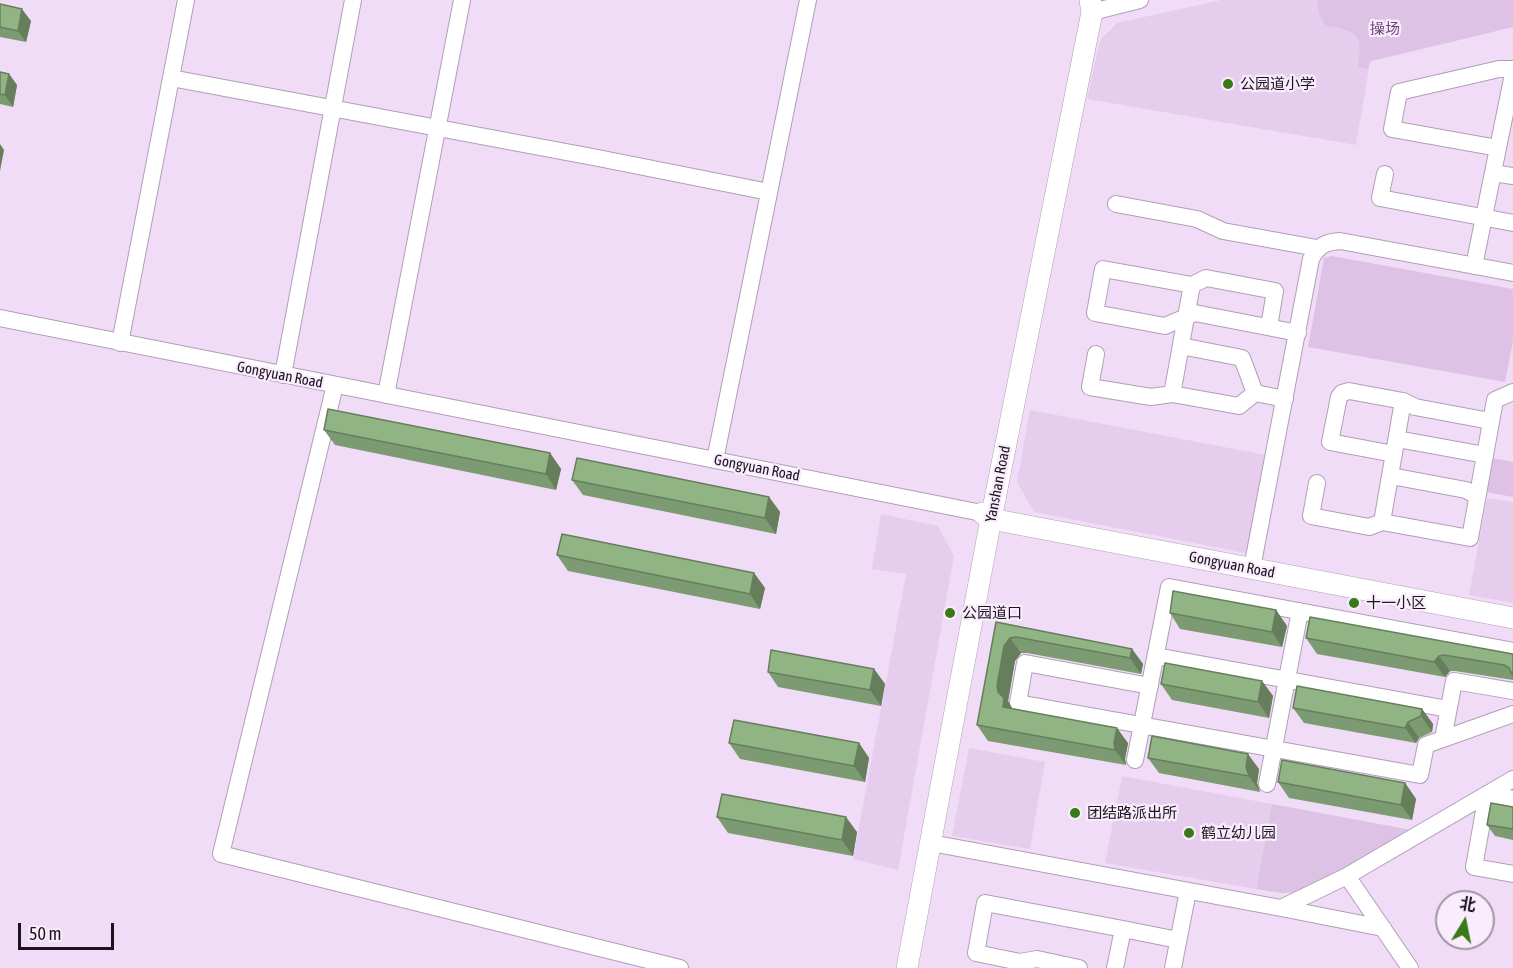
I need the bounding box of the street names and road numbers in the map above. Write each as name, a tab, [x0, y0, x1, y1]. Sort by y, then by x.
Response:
street label: Gongyuan Road	[236, 358, 324, 392]
street label: Yanshan Road	[982, 444, 1014, 524]
street label: Gongyuan Road	[713, 451, 801, 485]
street label: Gongyuan Road	[1188, 548, 1276, 582]

